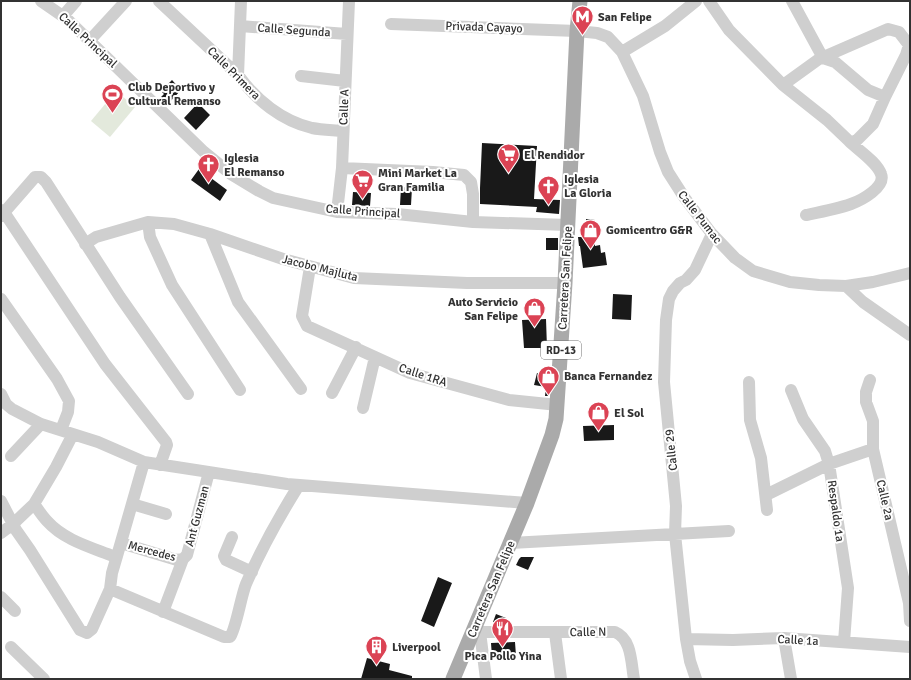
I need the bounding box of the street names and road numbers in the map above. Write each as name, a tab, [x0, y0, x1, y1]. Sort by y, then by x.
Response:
street label: Calle Principal	[55, 9, 120, 72]
street label: Privada Cayayo	[445, 19, 523, 36]
street label: Calle Segunda	[257, 20, 331, 41]
street label: Calle Primera	[204, 44, 263, 103]
street label: Calle A	[336, 88, 353, 125]
street label: Calle Pumac	[674, 188, 725, 247]
street label: Calle Principal	[325, 201, 401, 222]
street label: Carretera San Felipe	[555, 226, 576, 330]
street label: Jacobo Majluta	[280, 252, 359, 285]
road number: RD-13	[541, 341, 581, 359]
street label: Calle 1RA	[397, 361, 449, 390]
street label: Calle 29	[662, 428, 681, 471]
street label: Calle 2a	[873, 478, 896, 522]
street label: Respaldo 1a	[824, 479, 847, 543]
street label: Ant Guzman	[182, 484, 213, 548]
street label: Mercedes	[126, 538, 178, 565]
street label: Carretera San Felipe	[464, 538, 519, 640]
street label: Calle N	[569, 625, 607, 640]
street label: Calle 1a	[777, 632, 819, 649]

